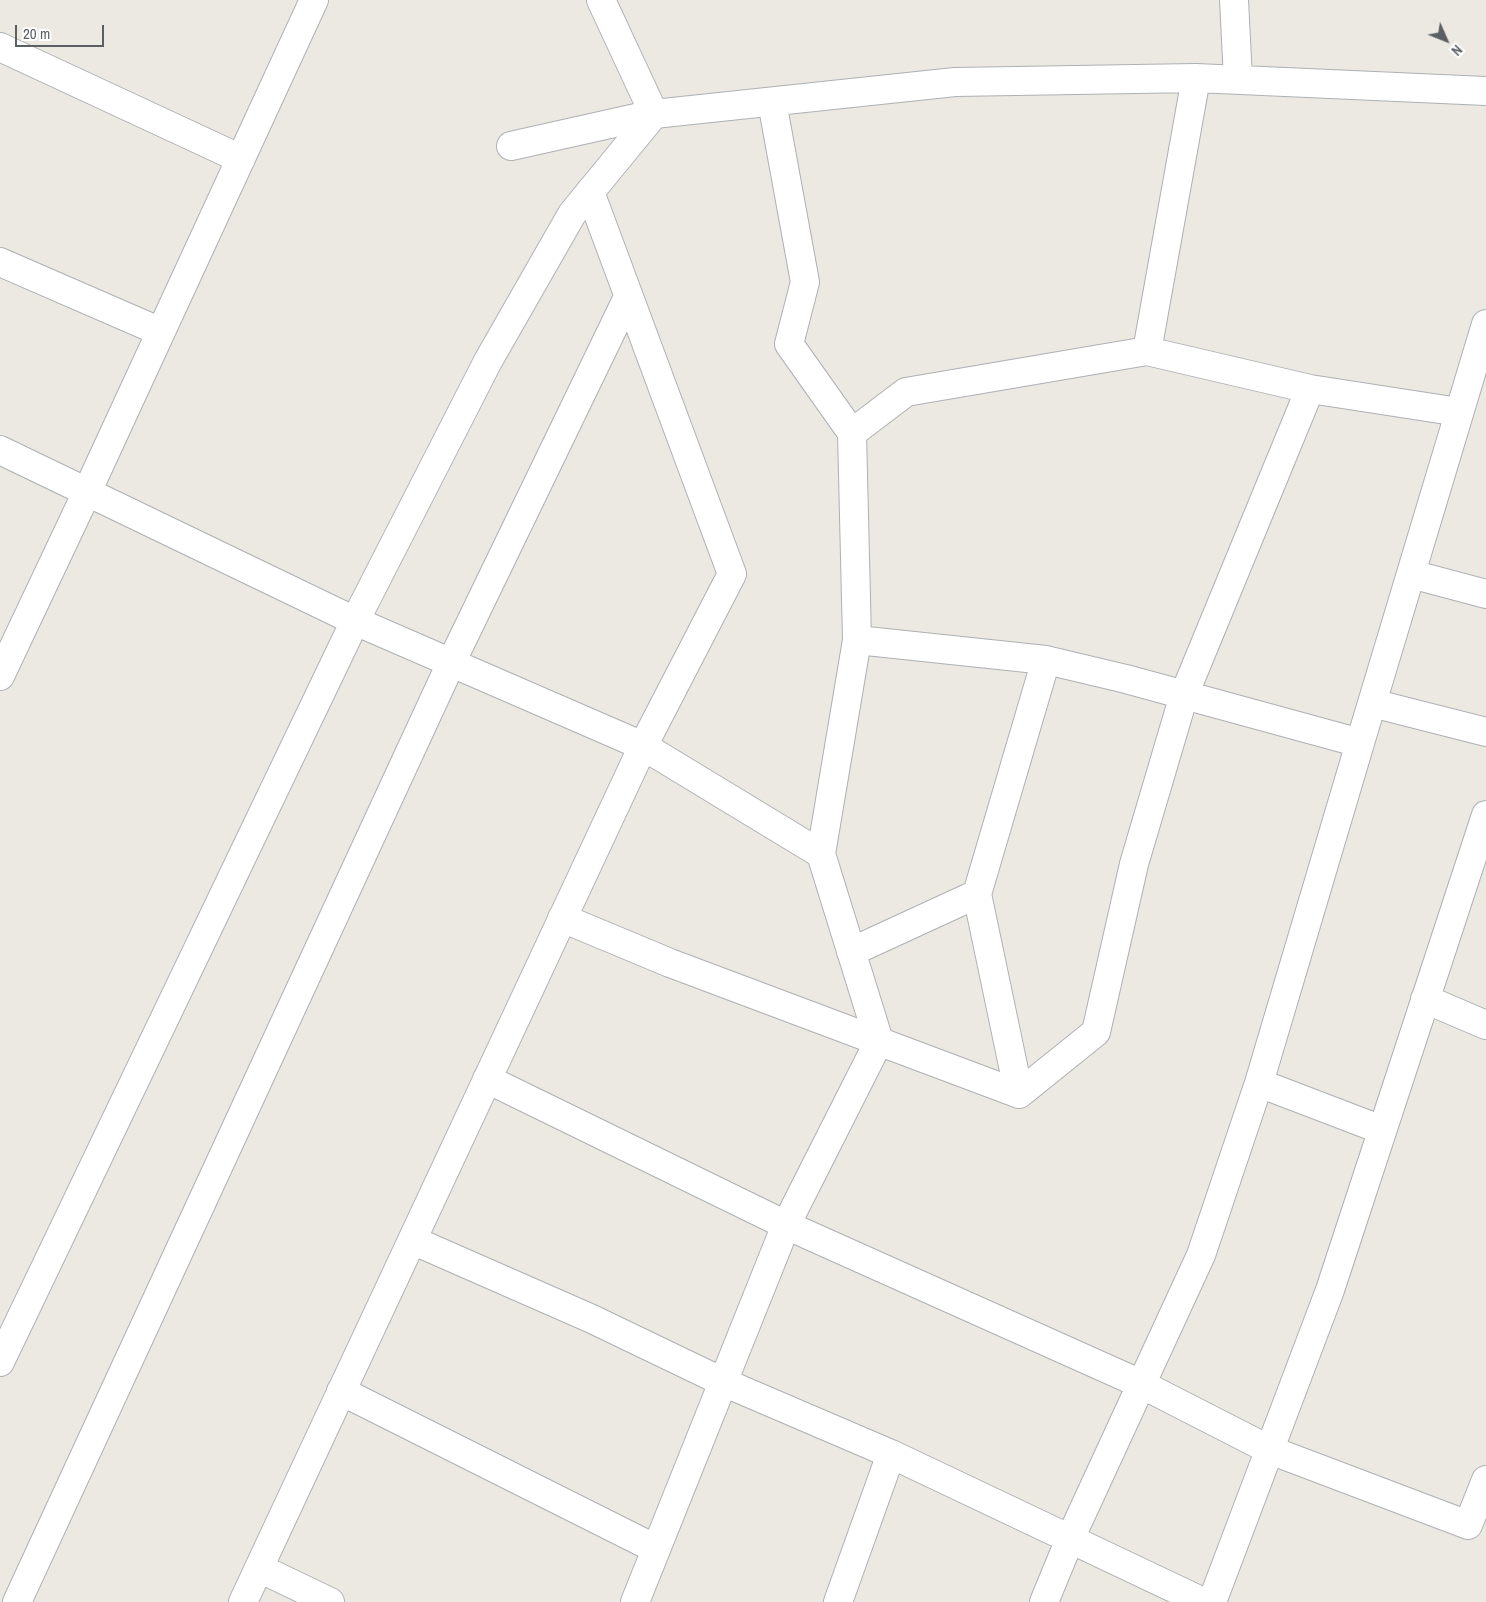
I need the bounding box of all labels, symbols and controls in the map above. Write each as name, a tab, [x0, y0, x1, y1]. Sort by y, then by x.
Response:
scale bar	[18, 15, 106, 47]
north arrow	[1421, 15, 1471, 65]
text: 20 m	[23, 23, 50, 44]
text: N	[1447, 41, 1466, 60]

